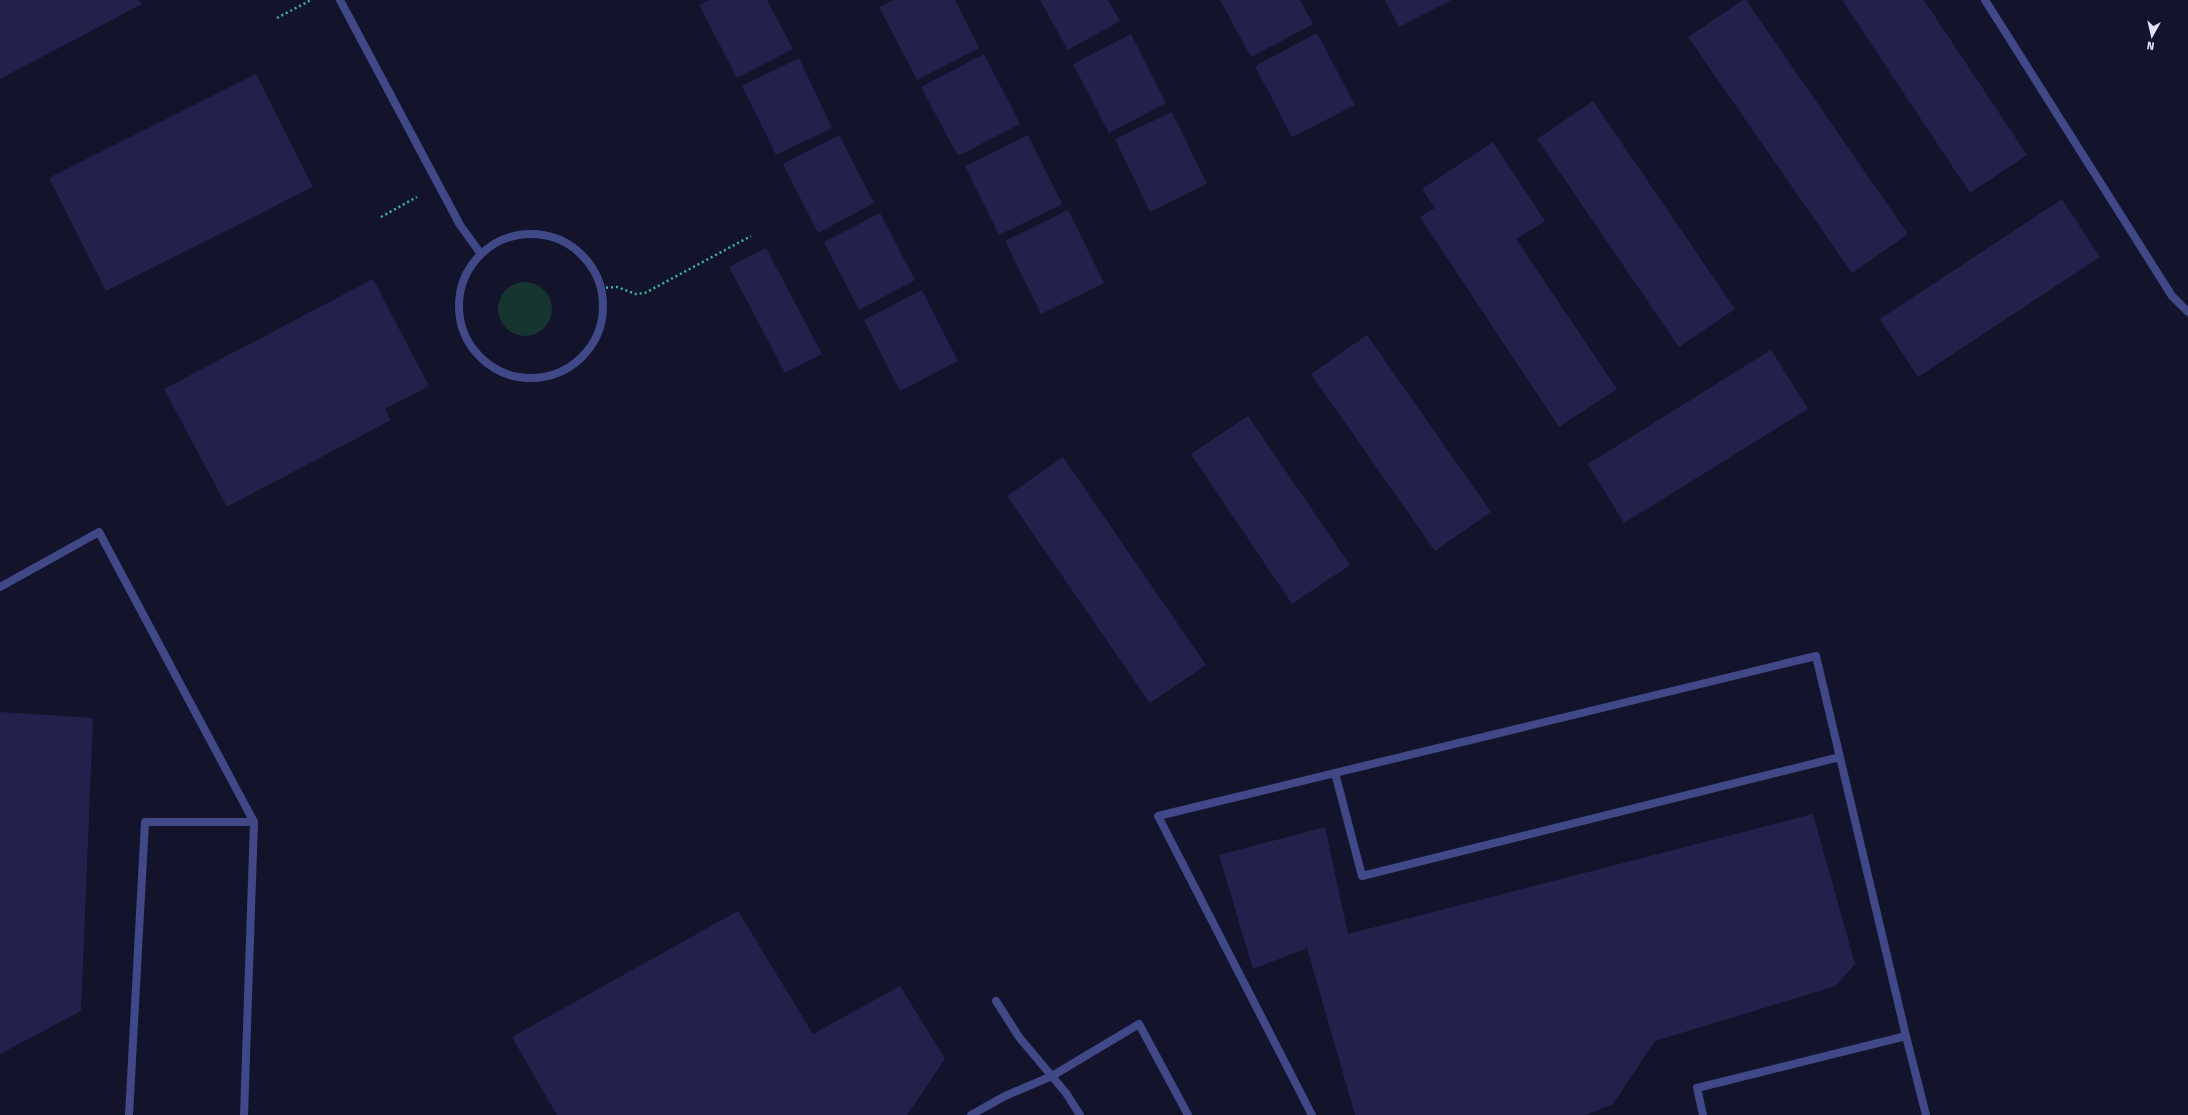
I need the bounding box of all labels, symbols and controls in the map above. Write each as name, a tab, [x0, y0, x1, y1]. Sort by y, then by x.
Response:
north arrow	[2132, 16, 2172, 56]
text: N	[2146, 38, 2155, 52]

